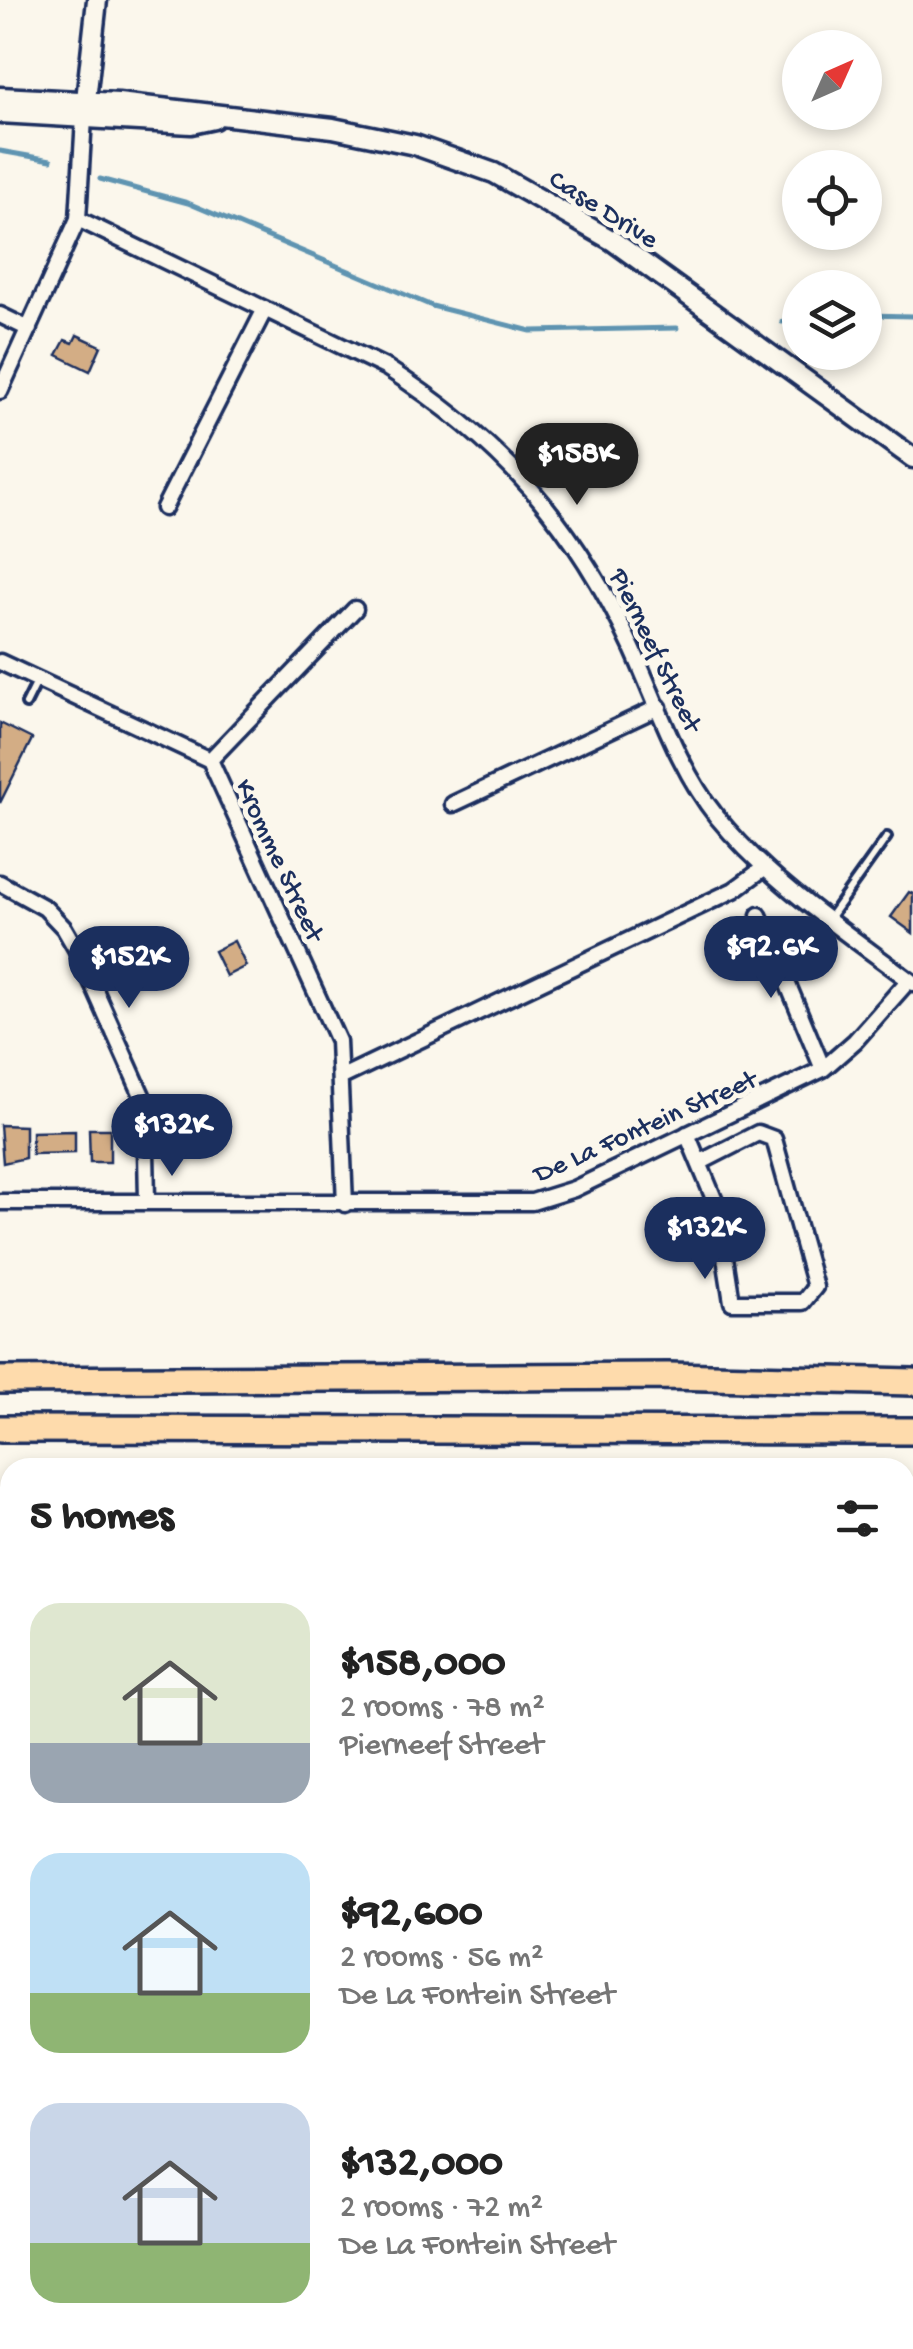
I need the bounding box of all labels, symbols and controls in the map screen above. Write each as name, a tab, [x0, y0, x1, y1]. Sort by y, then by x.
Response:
north arrow	[782, 30, 882, 130]
map controls	[782, 30, 882, 370]
button: locate	[782, 150, 882, 250]
street label: Case Drive	[542, 164, 664, 258]
button: layers	[782, 270, 882, 370]
pin: $158K	[507, 423, 647, 508]
text: $158K	[537, 436, 617, 474]
street label: Pierneef Street	[600, 563, 709, 740]
street label: Kromme Street	[226, 774, 331, 950]
pin: $92.6K	[690, 916, 852, 1001]
pin: $152K	[59, 926, 199, 1011]
text: $92.6K	[726, 929, 816, 967]
text: $152K	[90, 939, 168, 977]
street label: De La Fontein Street	[527, 1063, 765, 1193]
pin: $132K	[102, 1094, 242, 1179]
text: $132K	[133, 1107, 211, 1145]
pin: $132K	[635, 1197, 775, 1282]
text: $132K	[666, 1210, 744, 1248]
icon: filters	[830, 1491, 885, 1546]
text: 5 homes	[30, 1494, 173, 1543]
text: $158,000	[340, 1641, 506, 1690]
icon: home	[110, 1643, 230, 1763]
text: 2 rooms · 78 m²	[340, 1690, 545, 1728]
text: Pierneef Street	[340, 1728, 543, 1766]
text: $92,600	[340, 1891, 483, 1940]
icon: home	[110, 1893, 230, 2013]
text: 2 rooms · 56 m²	[340, 1940, 544, 1978]
text: De La Fontein Street	[340, 1978, 615, 2016]
text: $132,000	[340, 2141, 503, 2190]
icon: home	[110, 2143, 230, 2263]
text: 2 rooms · 72 m²	[340, 2190, 543, 2228]
text: De La Fontein Street	[340, 2228, 615, 2266]

